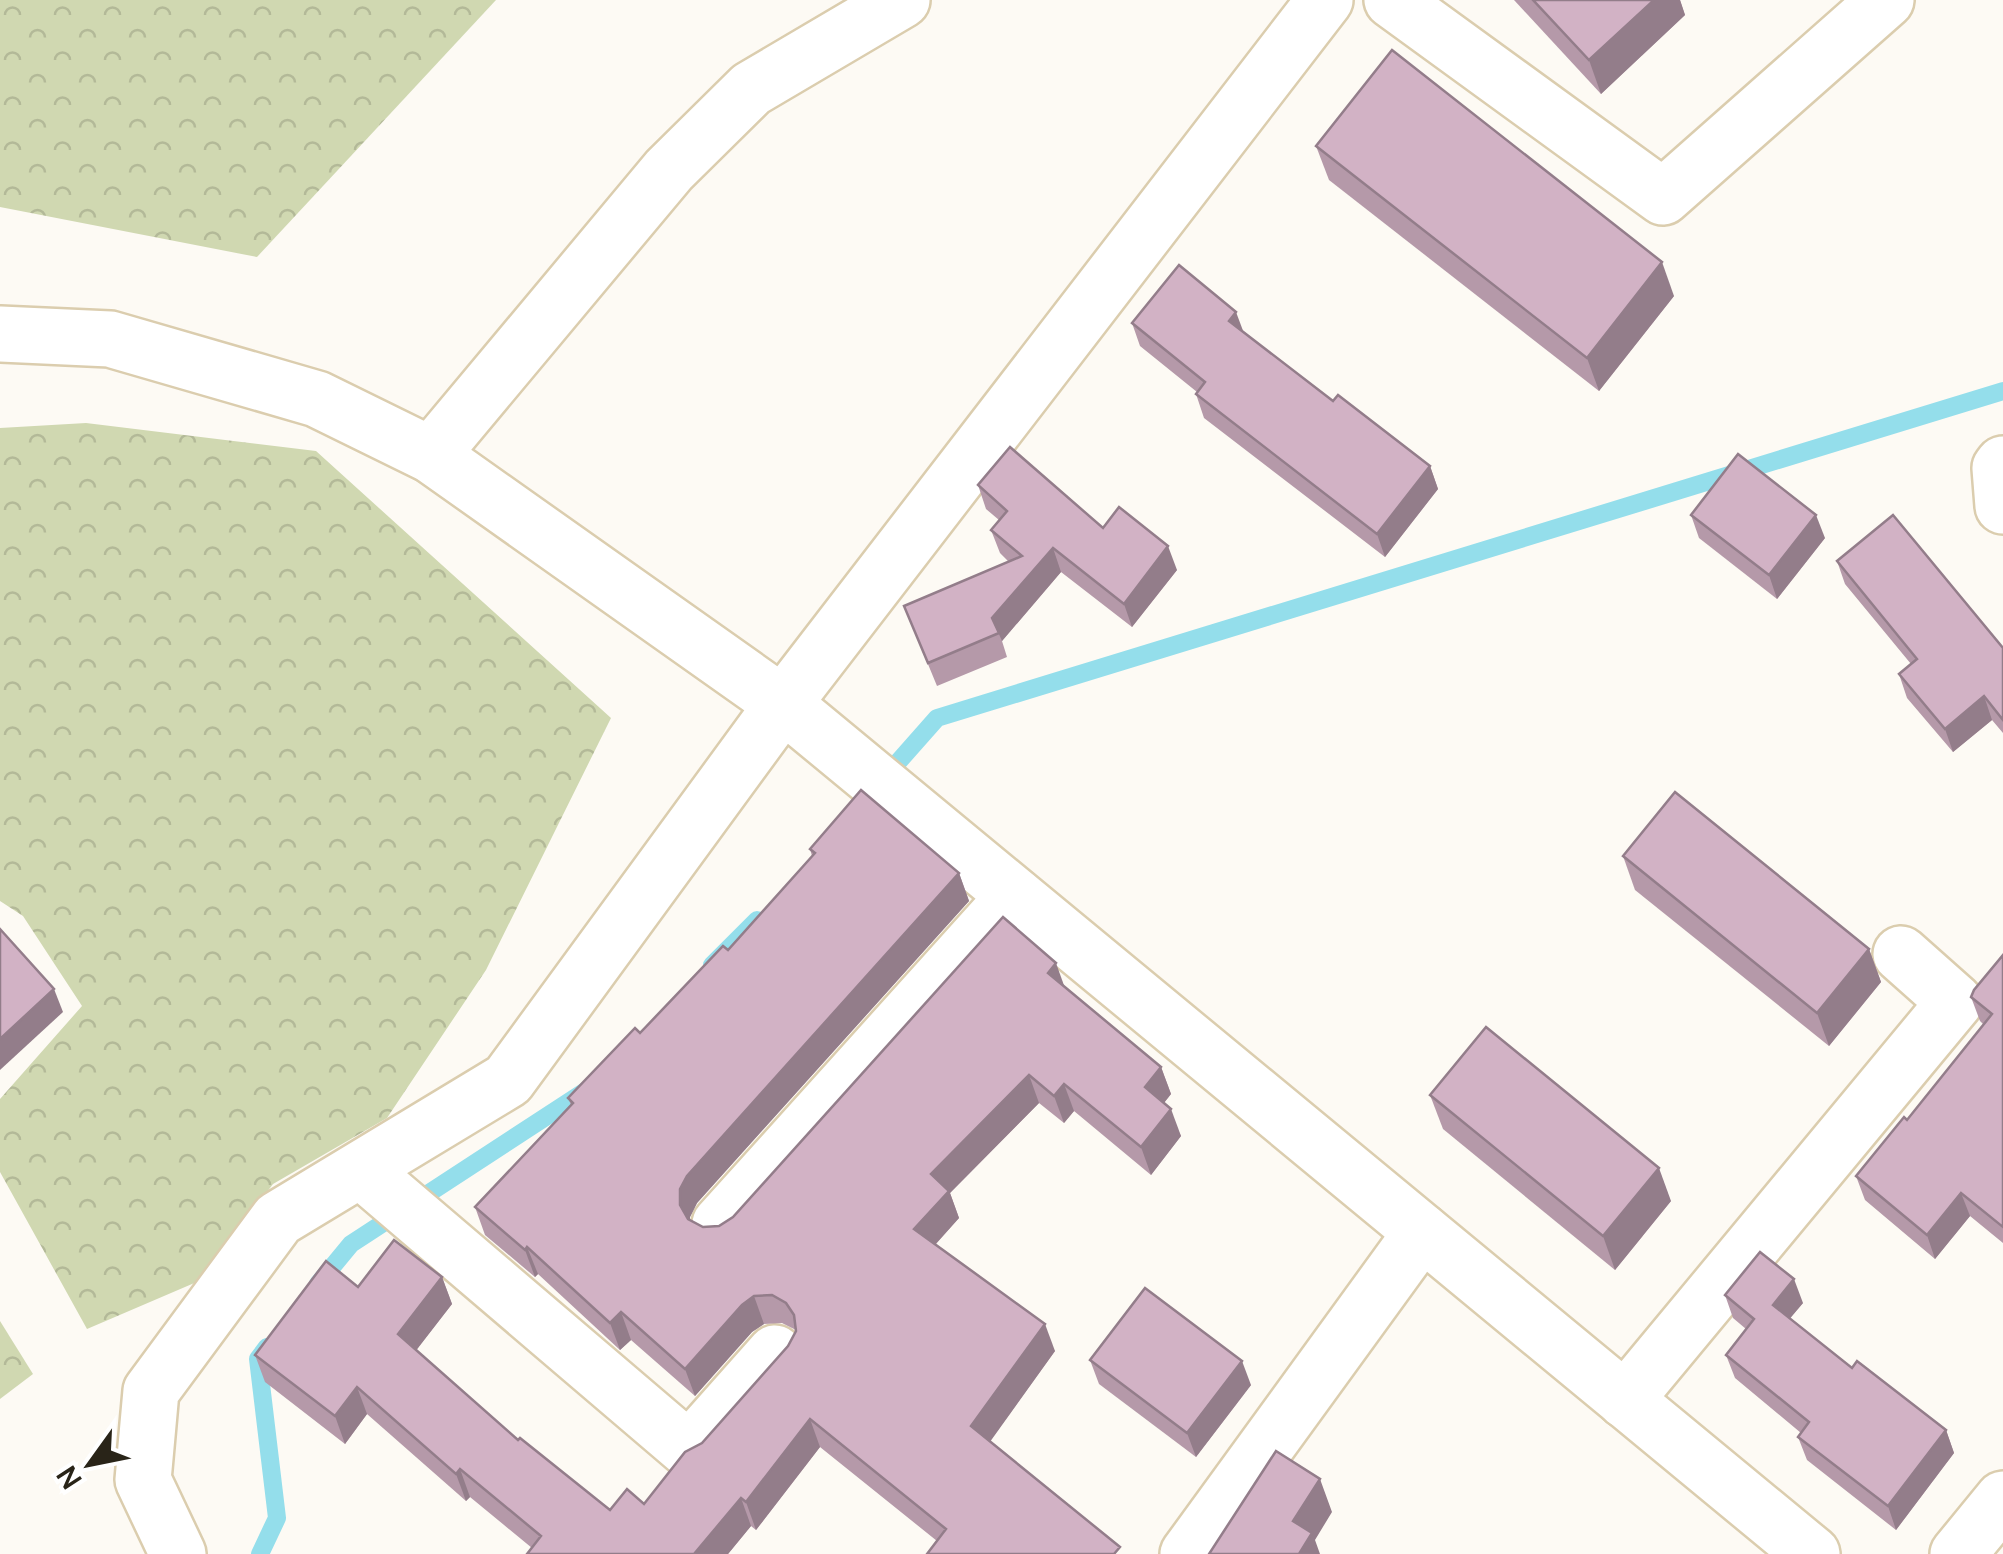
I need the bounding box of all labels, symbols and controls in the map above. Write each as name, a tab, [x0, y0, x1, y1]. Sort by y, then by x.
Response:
north arrow	[40, 1414, 140, 1514]
text: N	[47, 1459, 90, 1497]

